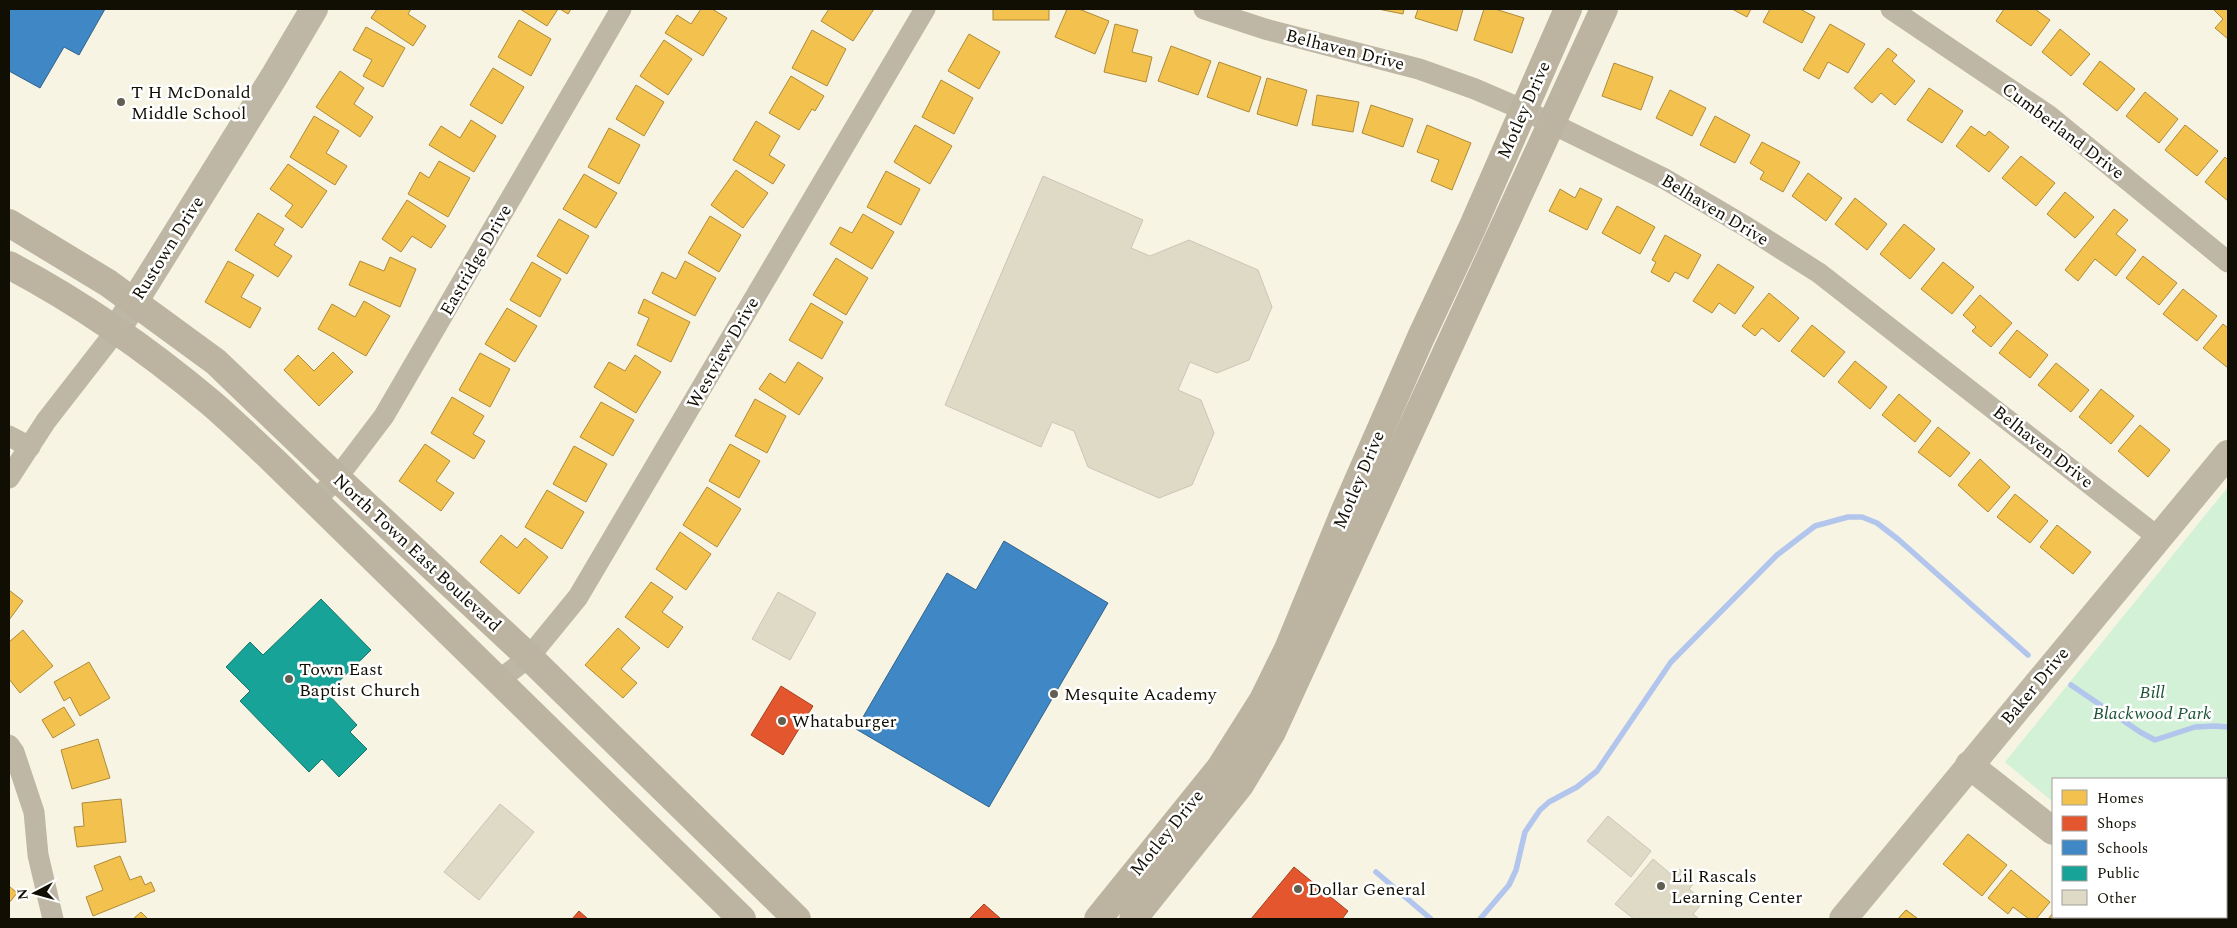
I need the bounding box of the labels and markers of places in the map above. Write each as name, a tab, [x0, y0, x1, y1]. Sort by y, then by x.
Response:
place label: T H McDonald Middle School	[131, 79, 251, 127]
marker: T H McDonald Middle School	[115, 96, 127, 108]
place label: Town East Baptist Church	[299, 656, 420, 704]
marker: Town East Baptist Church	[283, 673, 295, 685]
place label: Mesquite Academy	[1064, 681, 1218, 708]
marker: Mesquite Academy	[1048, 688, 1060, 700]
place label: Whataburger	[792, 708, 897, 735]
marker: Whataburger	[776, 715, 788, 727]
place label: Lil Rascals Learning Center	[1671, 863, 1802, 911]
place label: Dollar General	[1308, 876, 1426, 903]
marker: Lil Rascals Learning Center	[1655, 880, 1667, 892]
marker: Dollar General	[1292, 883, 1304, 895]

